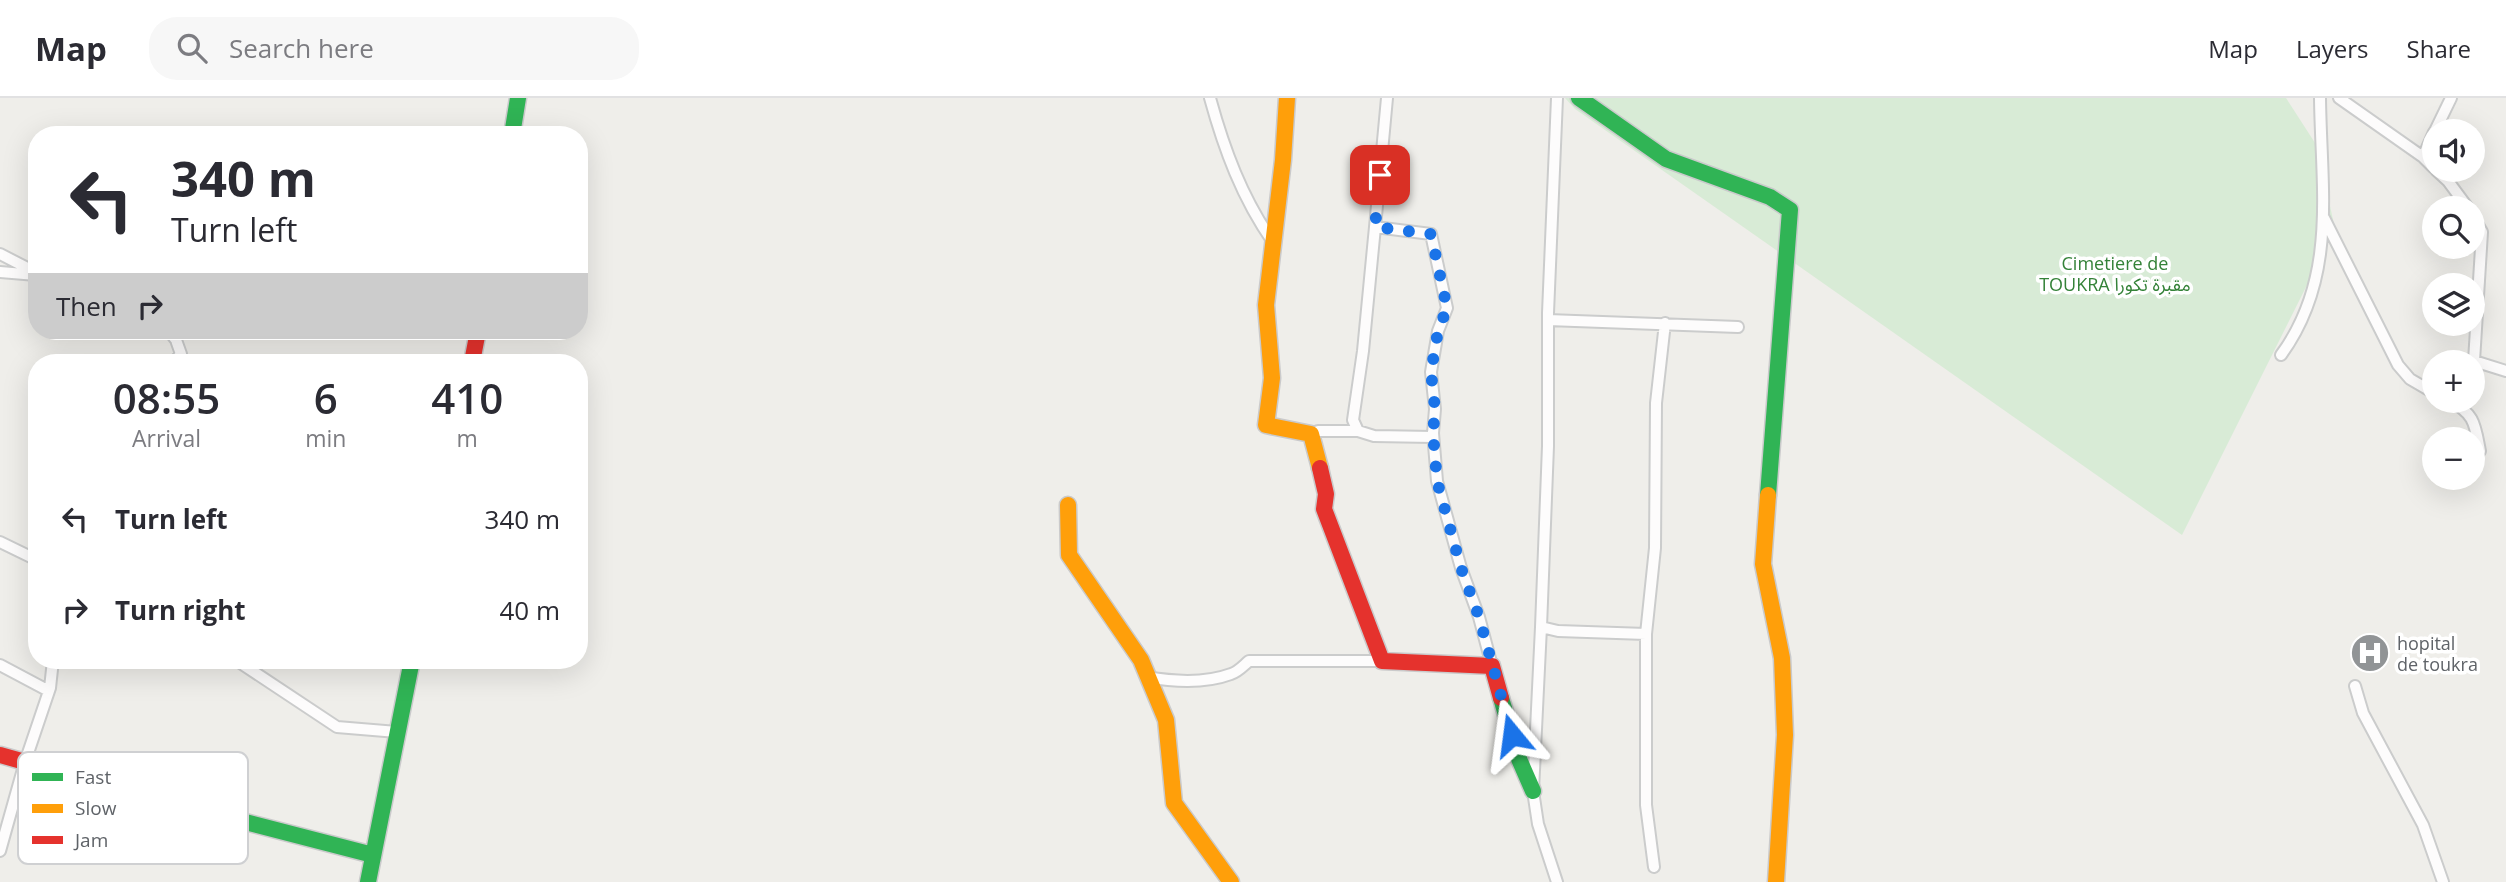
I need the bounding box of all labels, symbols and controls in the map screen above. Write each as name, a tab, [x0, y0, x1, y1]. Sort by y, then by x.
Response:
search box	[149, 17, 639, 80]
text: Map	[35, 26, 107, 71]
icon: search	[173, 29, 211, 67]
text: Search here	[229, 30, 374, 66]
text: Map	[2208, 32, 2258, 65]
text: Layers	[2296, 32, 2369, 65]
text: Share	[2407, 32, 2471, 65]
map controls	[2422, 119, 2485, 490]
button: sound	[2422, 119, 2485, 182]
text: 340 m	[171, 145, 316, 211]
pin	[1350, 145, 1410, 205]
icon: left	[56, 154, 147, 245]
icon: arrive	[1361, 156, 1399, 194]
button: search	[2422, 196, 2485, 259]
text: Turn left	[171, 208, 297, 251]
park label: Cimetiere de TOUKRA مقبرة تكورا	[2039, 251, 2191, 296]
button: layers	[2422, 273, 2485, 336]
icon: right	[131, 287, 169, 325]
text: Then	[56, 288, 117, 324]
button: +	[2422, 350, 2485, 413]
text: 08:55	[113, 369, 220, 426]
text: 6	[314, 369, 338, 426]
text: 410	[431, 369, 503, 426]
text: Arrival	[132, 422, 201, 454]
text: min	[305, 422, 346, 454]
text: m	[457, 422, 478, 454]
button: −	[2422, 427, 2485, 490]
icon: left	[56, 500, 94, 538]
text: Turn left	[115, 501, 227, 537]
text: 340 m	[485, 501, 560, 537]
icon: right	[56, 591, 94, 629]
text: Turn right	[115, 592, 246, 628]
text: 40 m	[499, 592, 560, 628]
place label: hopital de toukra	[2397, 631, 2478, 676]
hospital icon: hopital de toukra	[2349, 632, 2391, 674]
position arrow	[1475, 698, 1549, 772]
legend	[18, 752, 248, 864]
text: Fast	[75, 764, 111, 790]
text: Slow	[75, 795, 117, 821]
text: Jam	[73, 827, 108, 853]

